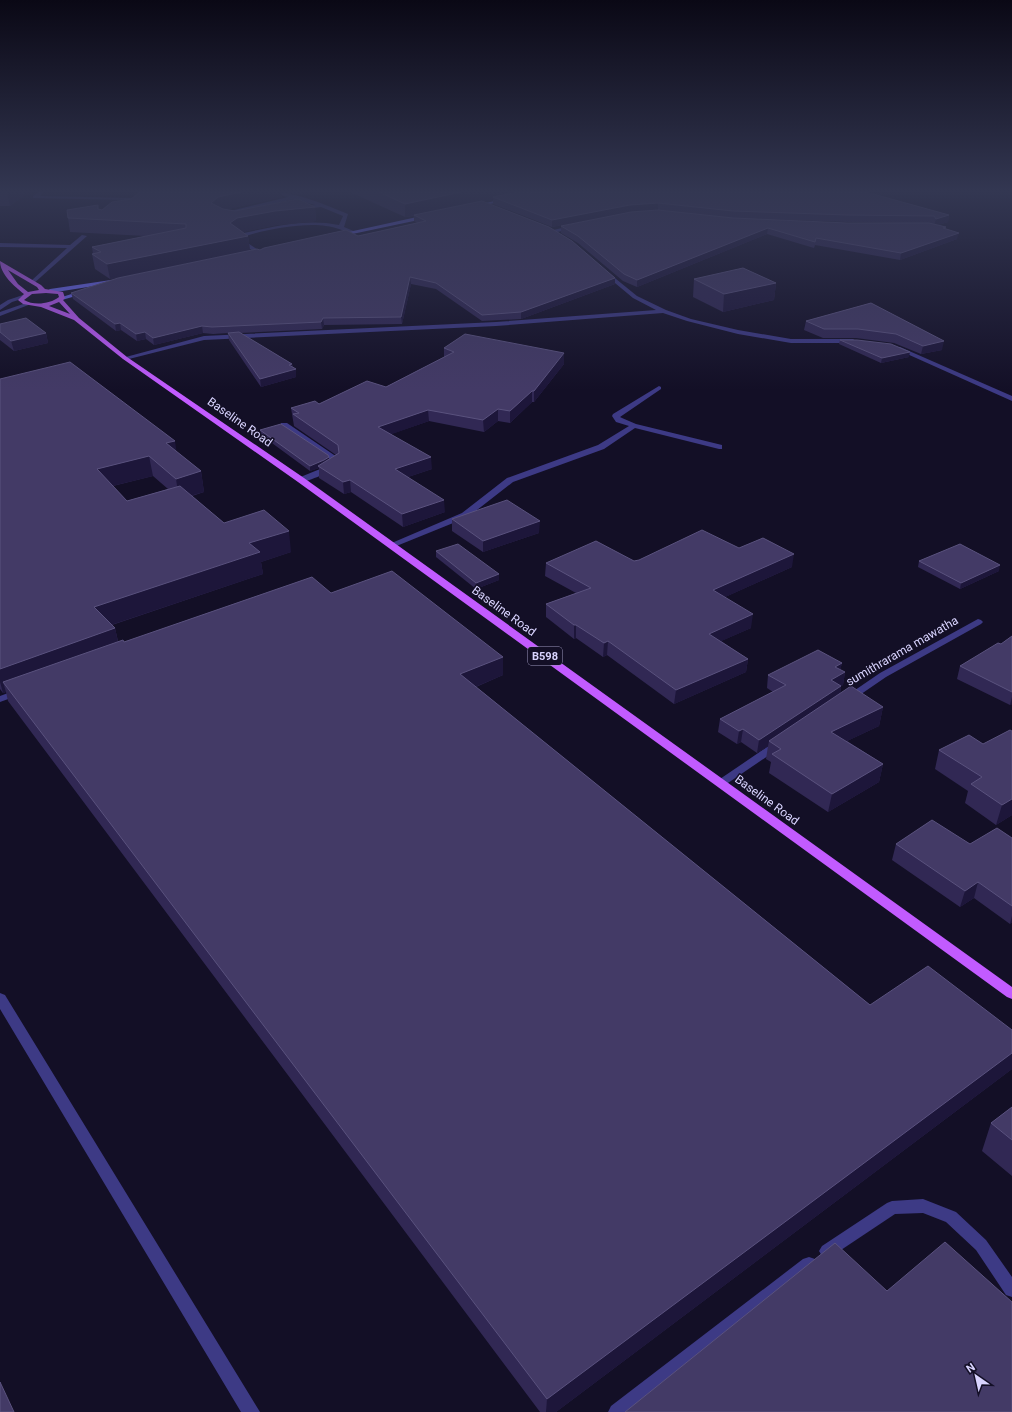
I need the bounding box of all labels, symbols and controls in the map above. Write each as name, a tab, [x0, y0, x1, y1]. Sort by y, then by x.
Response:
street label: Baseline Road	[205, 394, 275, 450]
street label: Baseline Road	[469, 583, 539, 639]
street label: sumithrarama mawatha	[843, 613, 961, 689]
road number: B598	[528, 647, 562, 665]
street label: Baseline Road	[732, 772, 802, 828]
north arrow	[956, 1356, 996, 1396]
text: N	[964, 1360, 978, 1376]

